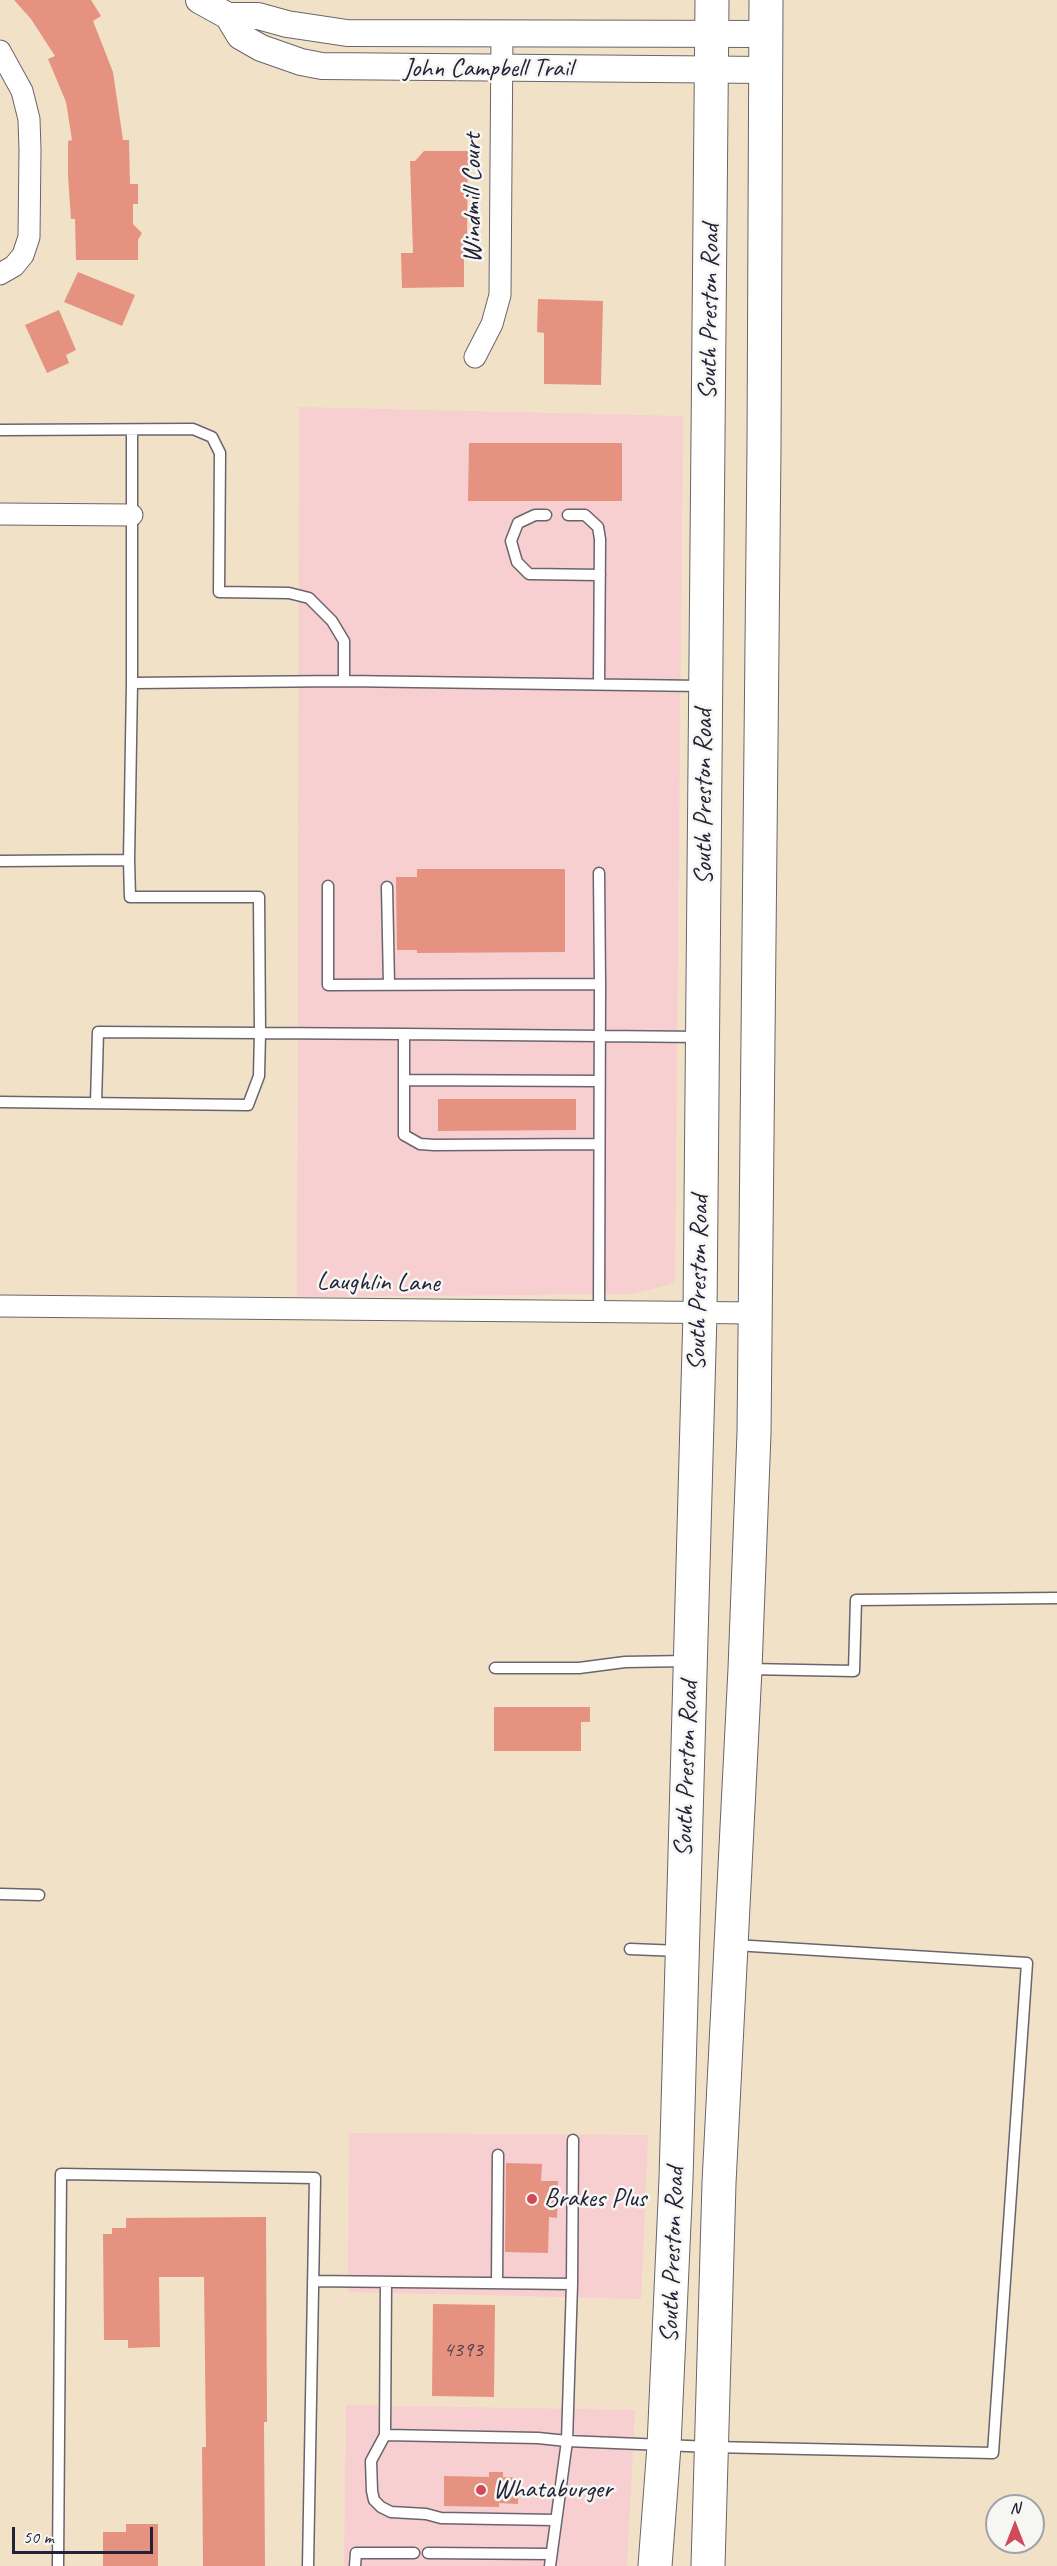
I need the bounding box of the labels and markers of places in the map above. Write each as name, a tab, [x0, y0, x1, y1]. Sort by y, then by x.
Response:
place label: Brakes Plus	[544, 2183, 646, 2215]
marker: Brakes Plus	[525, 2192, 539, 2206]
place label: Whataburger	[493, 2474, 612, 2506]
marker: Whataburger	[474, 2483, 488, 2497]

